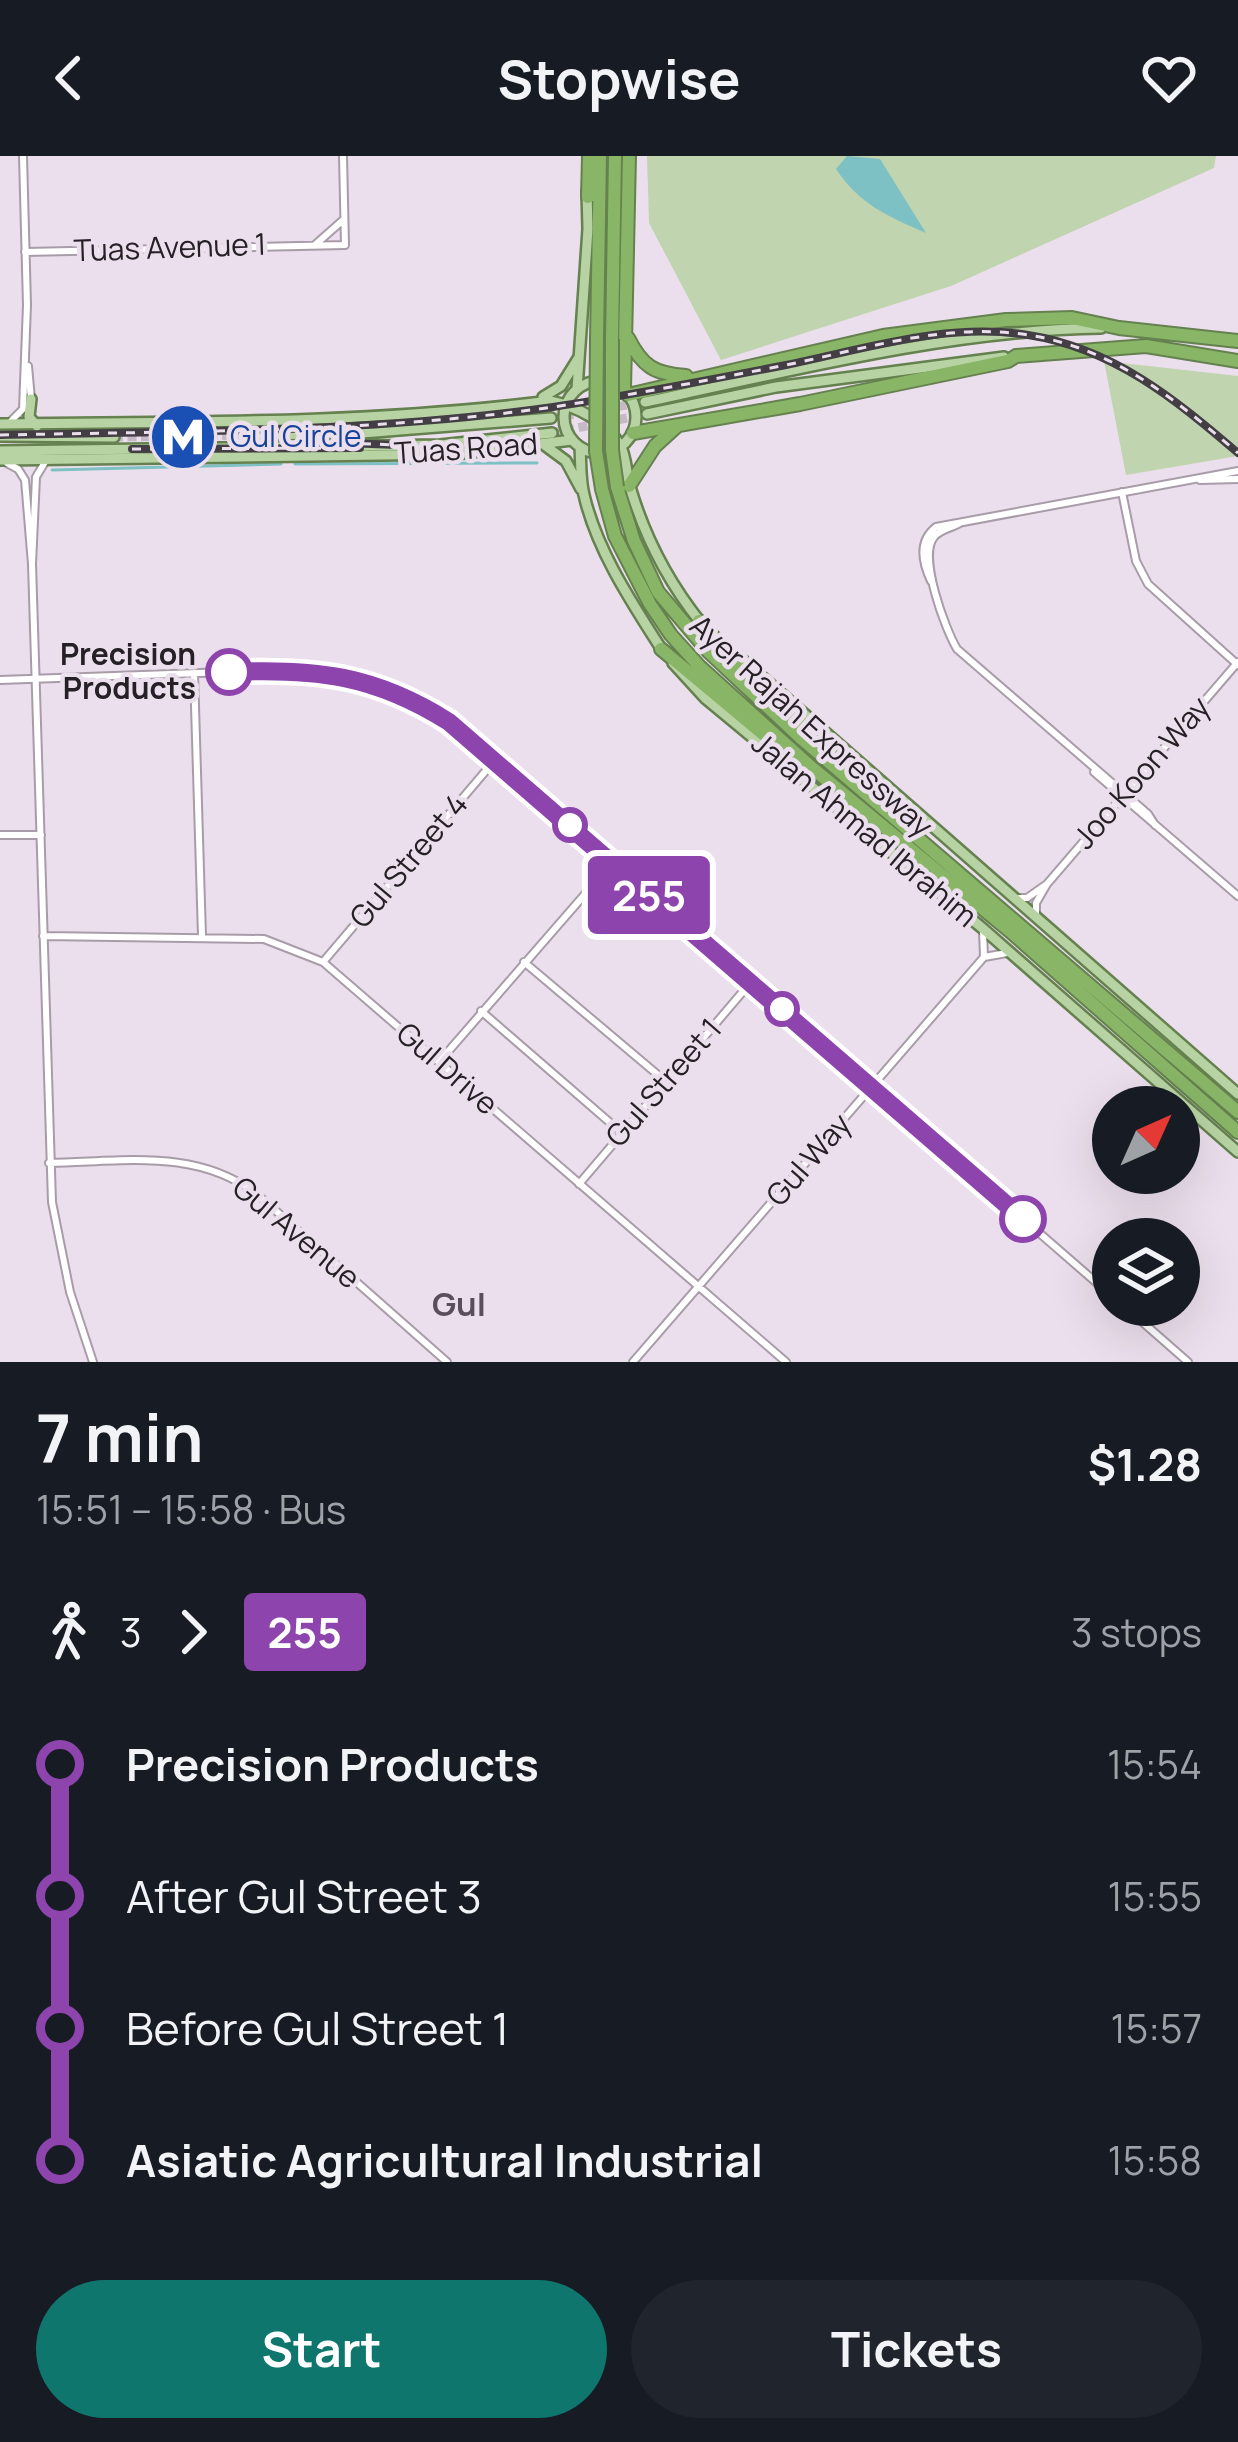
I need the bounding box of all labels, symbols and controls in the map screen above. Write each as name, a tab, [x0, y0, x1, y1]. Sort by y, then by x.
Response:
text: Stopwise	[497, 41, 741, 115]
icon: back	[36, 45, 102, 111]
icon: heart	[1136, 45, 1202, 111]
street label: Tuas Avenue 1	[73, 223, 267, 270]
metro station icon: Gul Circle	[148, 402, 218, 472]
place label: Gul Circle	[230, 415, 362, 456]
street label: Tuas Road	[393, 422, 539, 473]
street label: Ayer Rajah Expressway	[682, 605, 943, 845]
place label: Precision Products	[60, 633, 196, 708]
marker: Precision Products	[207, 650, 251, 694]
street label: Joo Koon Way	[1063, 687, 1219, 857]
street label: Jalan Ahmad Ibrahim	[744, 722, 986, 935]
street label: Gul Street 4	[340, 784, 476, 936]
unlabelled marker	[554, 809, 586, 841]
line badge: 255	[580, 856, 718, 934]
text: 255	[612, 866, 686, 924]
unlabelled marker	[766, 993, 798, 1025]
street label: Gul Street 1	[596, 1009, 730, 1155]
street label: Gul Drive	[388, 1012, 508, 1123]
north arrow	[1092, 1086, 1200, 1194]
map controls	[1092, 1086, 1200, 1326]
street label: Gul Way	[756, 1104, 860, 1214]
street label: Gul Avenue	[225, 1166, 369, 1297]
unlabelled marker	[1001, 1197, 1045, 1241]
button: layers	[1092, 1218, 1200, 1326]
district label: Gul	[432, 1281, 486, 1326]
text: 7 min	[36, 1392, 204, 1482]
text: $1.28	[1088, 1433, 1202, 1495]
text: 15:51 – 15:58 · Bus	[36, 1482, 346, 1536]
icon: walk	[36, 1599, 102, 1665]
icon: forward	[160, 1599, 226, 1665]
text: 255	[268, 1603, 342, 1661]
text: 3	[120, 1605, 142, 1659]
text: 3 stops	[1071, 1605, 1202, 1659]
text: Precision Products	[126, 1733, 539, 1795]
text: 15:54	[1107, 1737, 1202, 1791]
text: After Gul Street 3	[126, 1865, 482, 1927]
text: 15:55	[1108, 1869, 1202, 1923]
text: Before Gul Street 1	[126, 1997, 509, 2059]
text: 15:57	[1111, 2001, 1202, 2055]
text: Asiatic Agricultural Industrial	[126, 2129, 763, 2191]
text: 15:58	[1107, 2133, 1202, 2187]
button: Start	[36, 2280, 607, 2418]
button: Tickets	[631, 2280, 1202, 2418]

